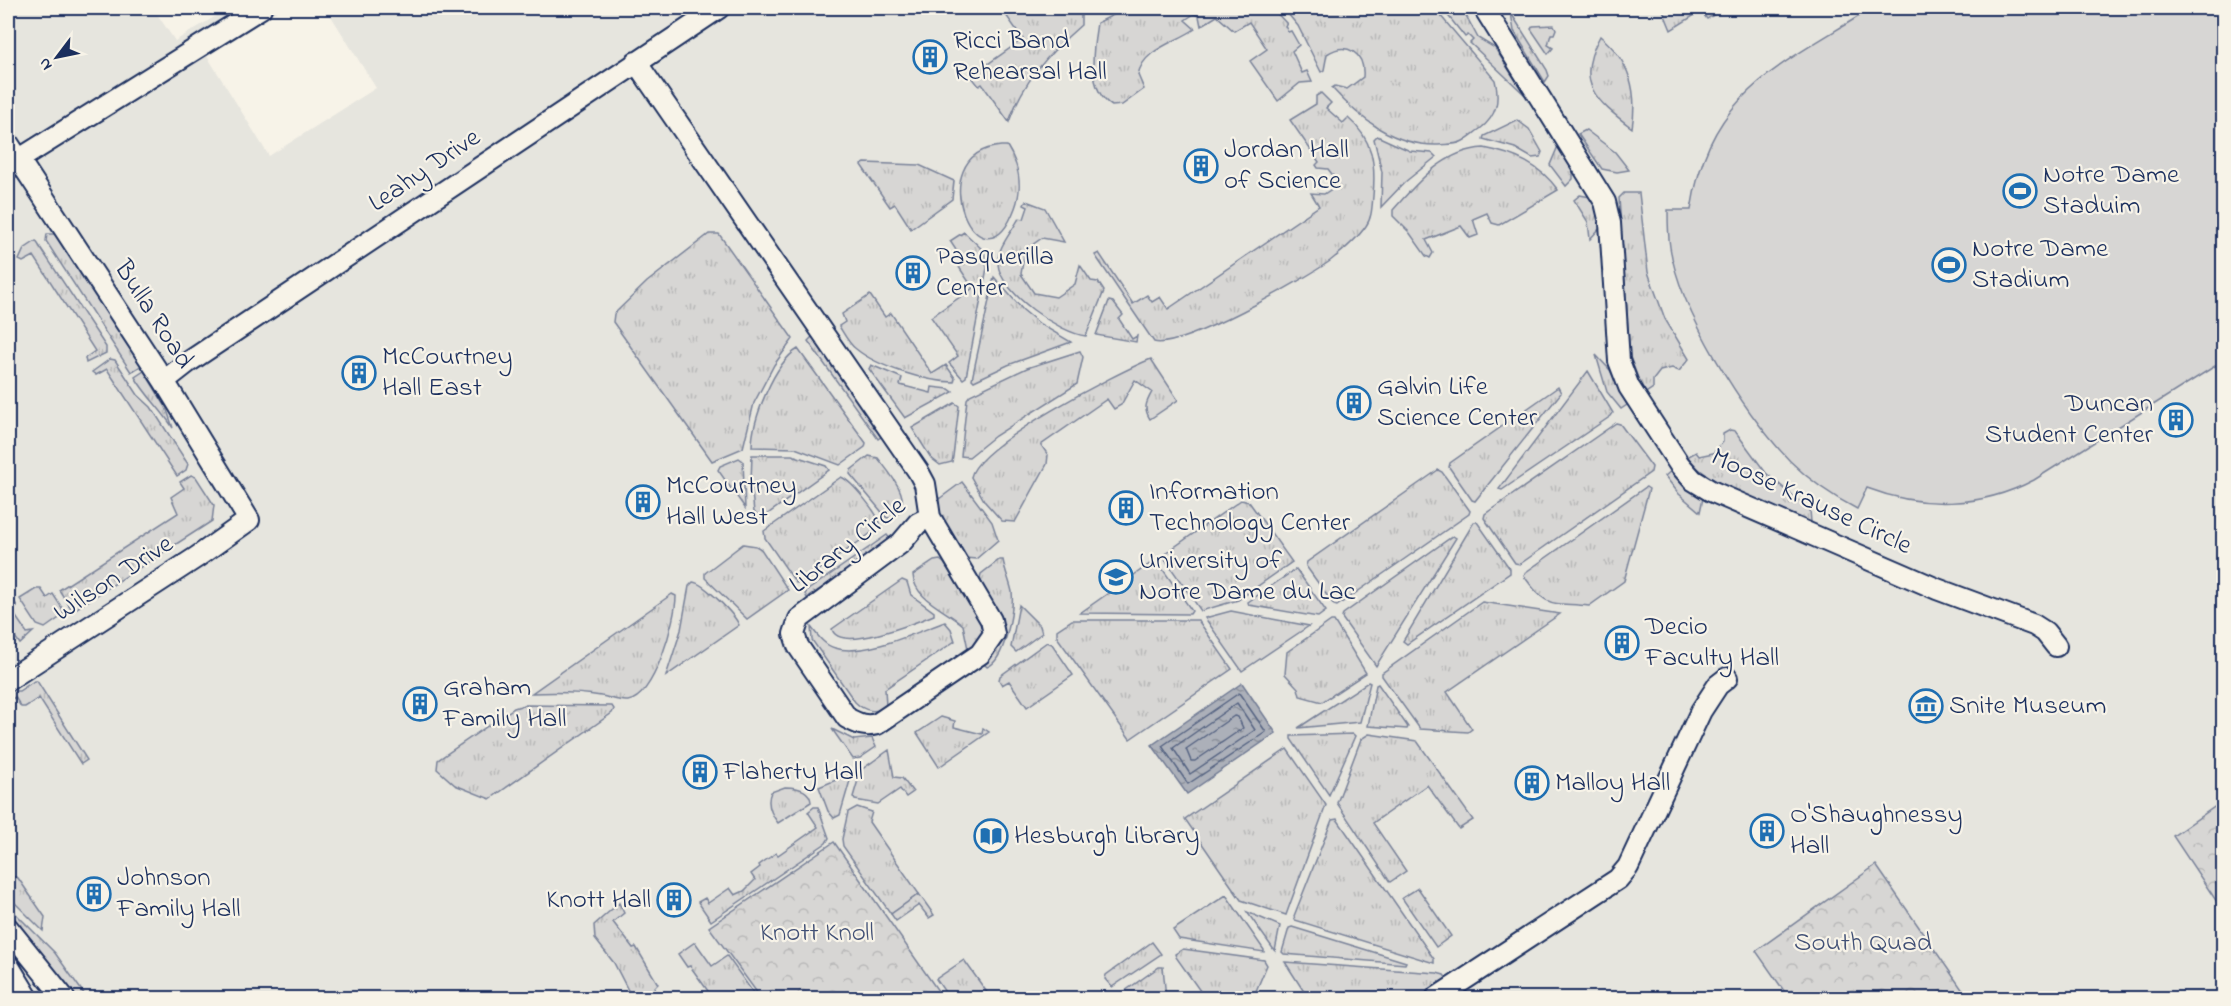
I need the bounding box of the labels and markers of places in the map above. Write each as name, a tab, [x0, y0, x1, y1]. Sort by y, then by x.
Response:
place label: Ricci Band Rehearsal Hall	[953, 22, 1107, 92]
building icon: Ricci Band Rehearsal Hall	[912, 39, 948, 75]
place label: Jordan Hall of Science	[1224, 131, 1349, 201]
building icon: Jordan Hall of Science	[1183, 148, 1219, 184]
place label: Notre Dame Staduim	[2043, 156, 2180, 226]
sports icon: Notre Dame Staduim	[2002, 173, 2038, 209]
place label: Notre Dame Stadium	[1972, 230, 2109, 300]
place label: Pasquerilla Center	[936, 238, 1054, 308]
sports icon: Notre Dame Stadium	[1931, 247, 1967, 283]
building icon: Pasquerilla Center	[895, 255, 931, 291]
place label: McCourtney Hall East	[382, 338, 512, 408]
building icon: McCourtney Hall East	[341, 355, 377, 391]
place label: Galvin Life Science Center	[1377, 368, 1538, 438]
building icon: Galvin Life Science Center	[1336, 385, 1372, 421]
place label: Duncan Student Center	[1985, 385, 2154, 455]
building icon: Duncan Student Center	[2158, 402, 2194, 438]
place label: McCourtney Hall West	[666, 467, 796, 537]
place label: Information Technology Center	[1149, 473, 1351, 543]
building icon: McCourtney Hall West	[625, 484, 661, 520]
building icon: Information Technology Center	[1108, 490, 1144, 526]
place label: University of Notre Dame du Lac	[1139, 542, 1356, 612]
school or university icon: University of Notre Dame du Lac	[1098, 559, 1134, 595]
place label: Decio Faculty Hall	[1644, 608, 1779, 678]
building icon: Decio Faculty Hall	[1604, 625, 1640, 661]
place label: Graham Family Hall	[442, 669, 567, 739]
building icon: Graham Family Hall	[402, 686, 438, 722]
place label: Snite Museum	[1949, 687, 2106, 726]
museum icon: Snite Museum	[1908, 688, 1944, 724]
place label: Flaherty Hall	[722, 753, 863, 792]
building icon: Flaherty Hall	[682, 754, 718, 790]
place label: Malloy Hall	[1555, 764, 1670, 803]
building icon: Malloy Hall	[1514, 765, 1550, 801]
place label: O'Shaughnessy Hall	[1790, 796, 1962, 866]
building icon: O'Shaughnessy Hall	[1749, 813, 1785, 849]
place label: Hesburgh Library	[1014, 817, 1200, 856]
library icon: Hesburgh Library	[973, 818, 1009, 854]
place label: Johnson Family Hall	[116, 859, 241, 929]
building icon: Johnson Family Hall	[76, 876, 112, 912]
place label: Knott Hall	[546, 881, 651, 920]
building icon: Knott Hall	[656, 882, 692, 918]

